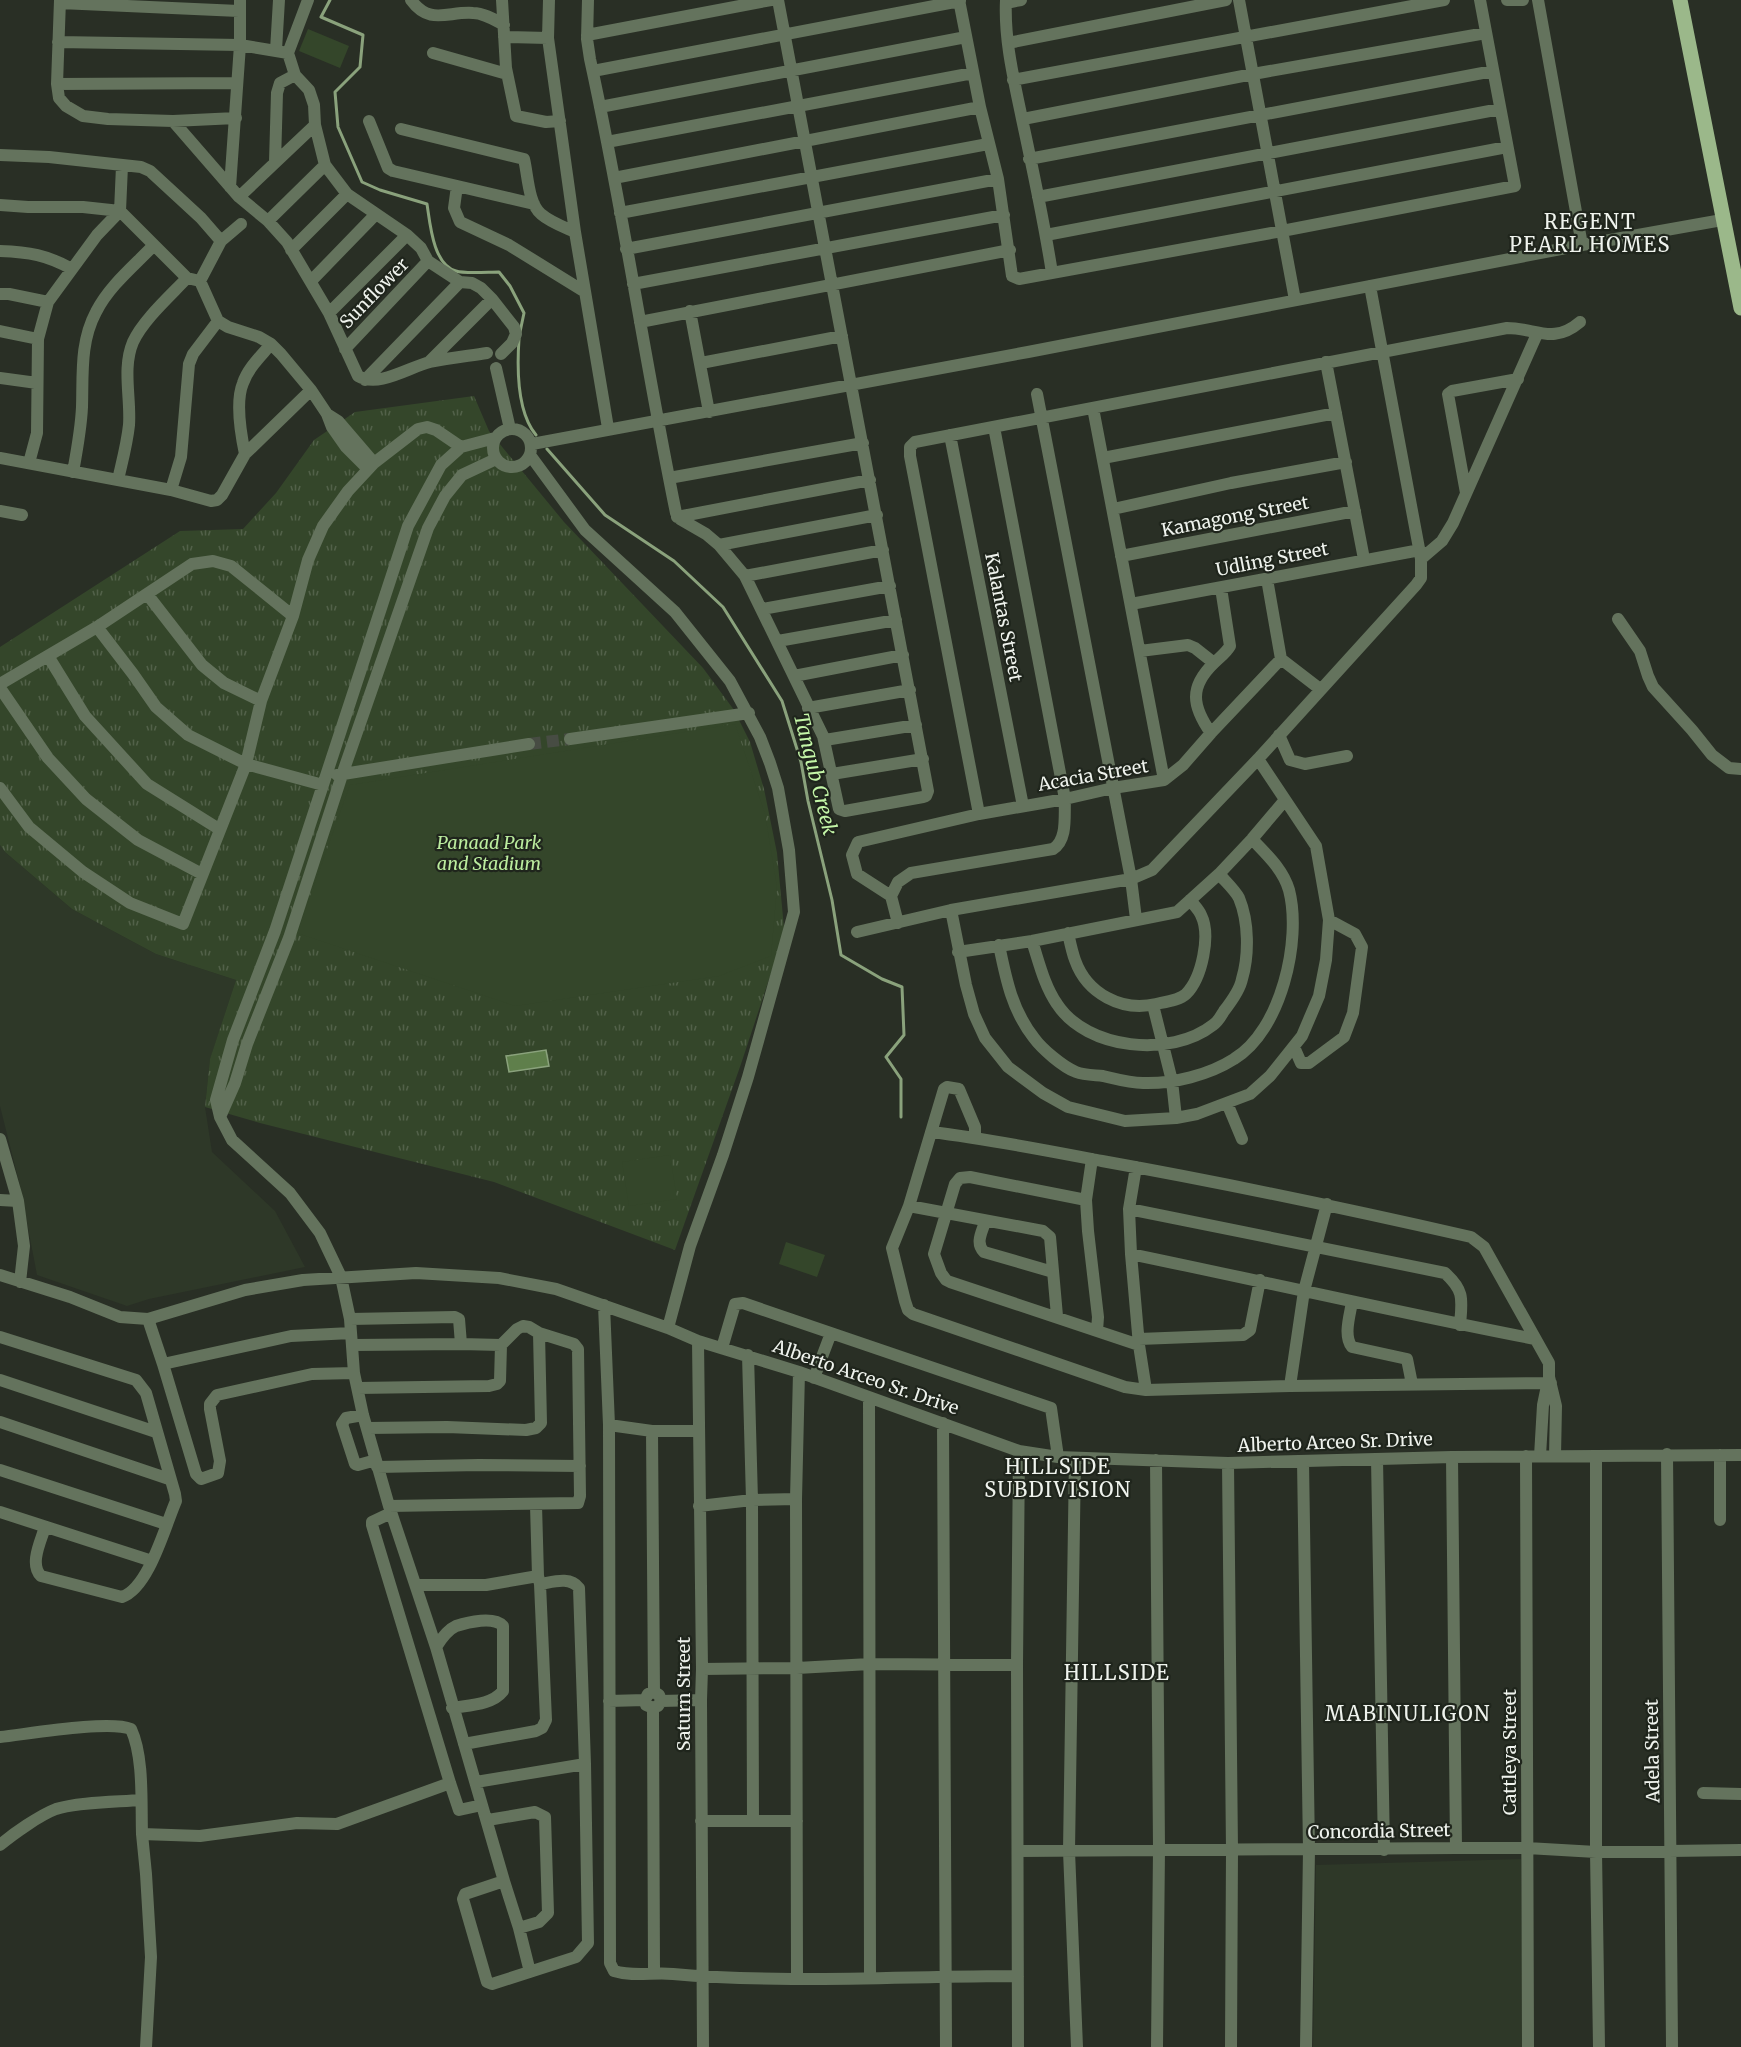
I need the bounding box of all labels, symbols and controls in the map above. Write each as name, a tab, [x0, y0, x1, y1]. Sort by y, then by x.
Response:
district label: REGENT PEARL HOMES	[1509, 209, 1671, 257]
street label: Sunflower	[335, 253, 413, 333]
street label: Kamagong Street	[1159, 490, 1311, 542]
street label: Udling Street	[1214, 537, 1330, 581]
street label: Kalantas Street	[980, 551, 1028, 683]
water label: Tangub Creek	[789, 710, 843, 838]
street label: Acacia Street	[1035, 754, 1150, 796]
park label: Panaad Park and Stadium	[437, 831, 541, 875]
street label: Alberto Arceo Sr. Drive	[769, 1334, 962, 1420]
street label: Alberto Arceo Sr. Drive	[1236, 1427, 1433, 1457]
district label: HILLSIDE SUBDIVISION	[984, 1454, 1132, 1502]
street label: Saturn Street	[672, 1637, 695, 1751]
district label: HILLSIDE	[1064, 1660, 1170, 1685]
street label: Cattleya Street	[1498, 1689, 1521, 1815]
street label: Adela Street	[1640, 1699, 1664, 1804]
district label: MABINULIGON	[1325, 1701, 1491, 1726]
street label: Concordia Street	[1307, 1818, 1451, 1844]

